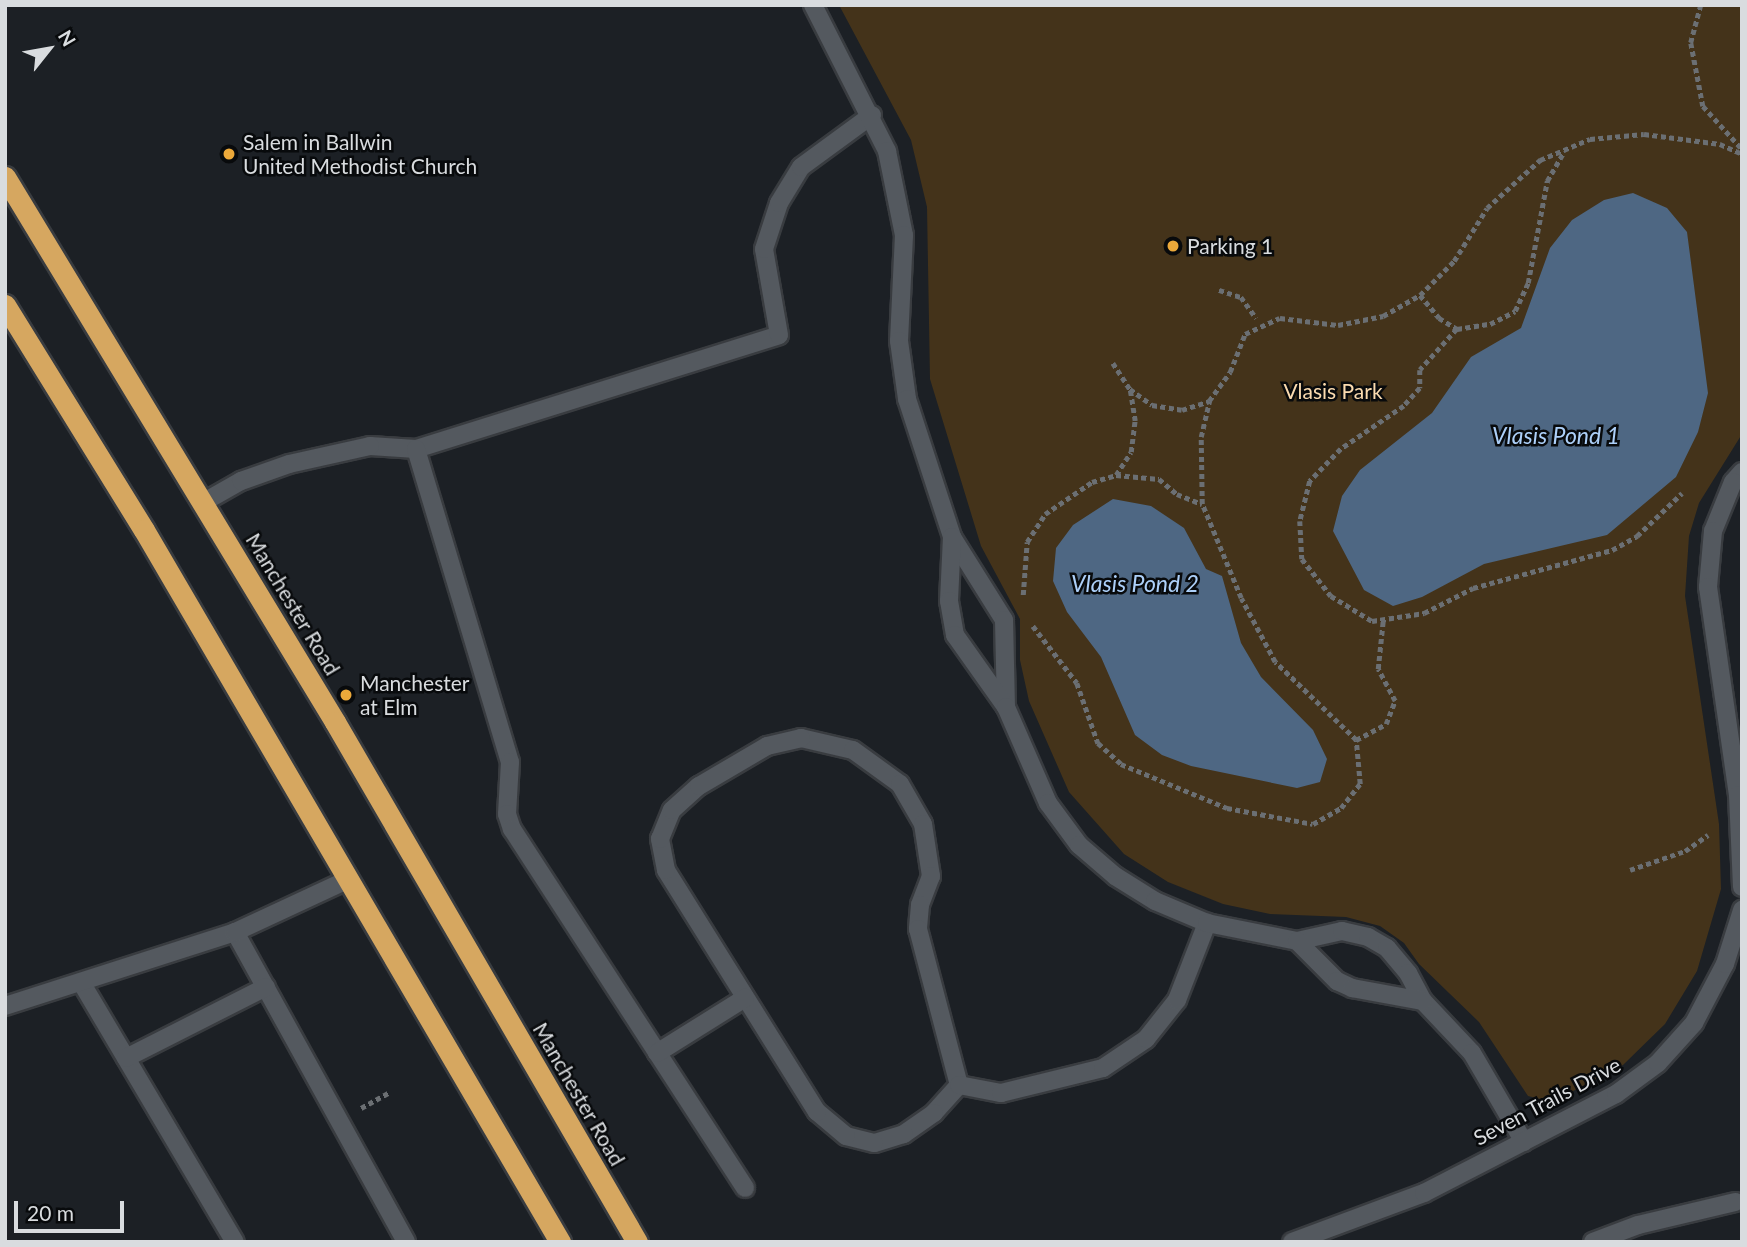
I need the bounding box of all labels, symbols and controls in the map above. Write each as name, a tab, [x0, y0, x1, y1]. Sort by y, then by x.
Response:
north arrow	[14, 14, 84, 84]
text: N	[54, 26, 81, 50]
place label: Salem in Ballwin United Methodist Church	[243, 129, 477, 179]
marker: Salem in Ballwin United Methodist Church	[221, 146, 237, 162]
place label: Parking 1	[1187, 233, 1273, 259]
marker: Parking 1	[1165, 238, 1181, 254]
park label: Vlasis Park	[1283, 378, 1383, 404]
water label: Vlasis Pond 1	[1492, 421, 1620, 449]
street label: Manchester Road	[241, 528, 345, 680]
water label: Vlasis Pond 2	[1071, 569, 1199, 597]
place label: Manchester at Elm	[360, 670, 469, 720]
marker: Manchester at Elm	[338, 687, 354, 703]
street label: Manchester Road	[528, 1018, 630, 1170]
street label: Seven Trails Drive	[1469, 1052, 1625, 1150]
scale bar	[18, 1188, 128, 1232]
text: 20 m	[27, 1200, 74, 1225]

